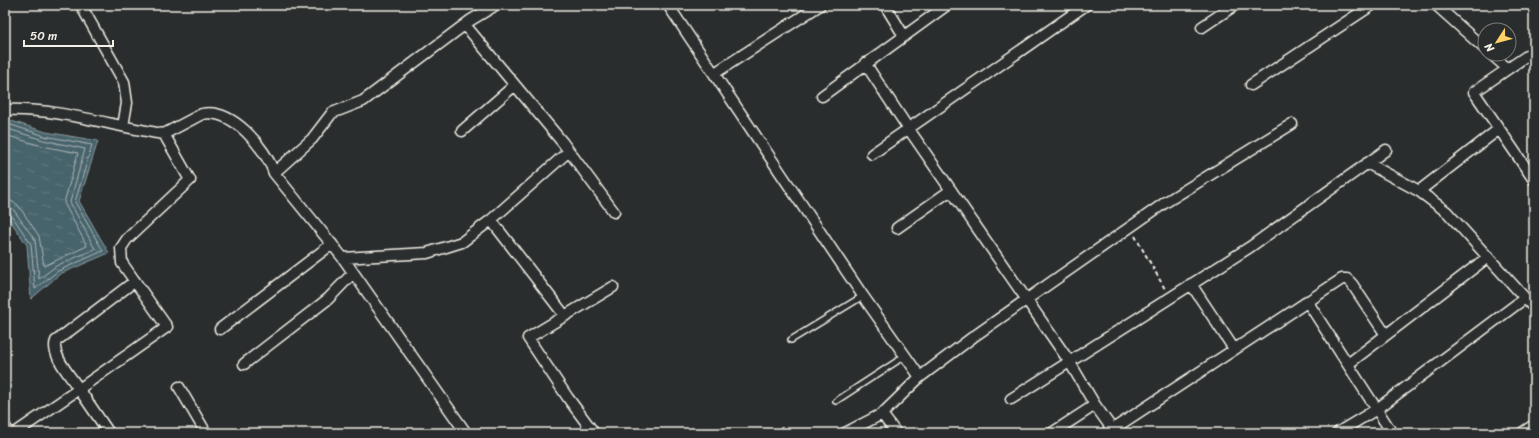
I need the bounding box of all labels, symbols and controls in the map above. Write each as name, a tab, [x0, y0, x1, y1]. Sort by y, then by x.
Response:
scale bar	[24, 22, 113, 48]
north arrow	[1477, 22, 1517, 62]
text: 50 m	[30, 25, 57, 47]
text: N	[1479, 39, 1500, 57]

